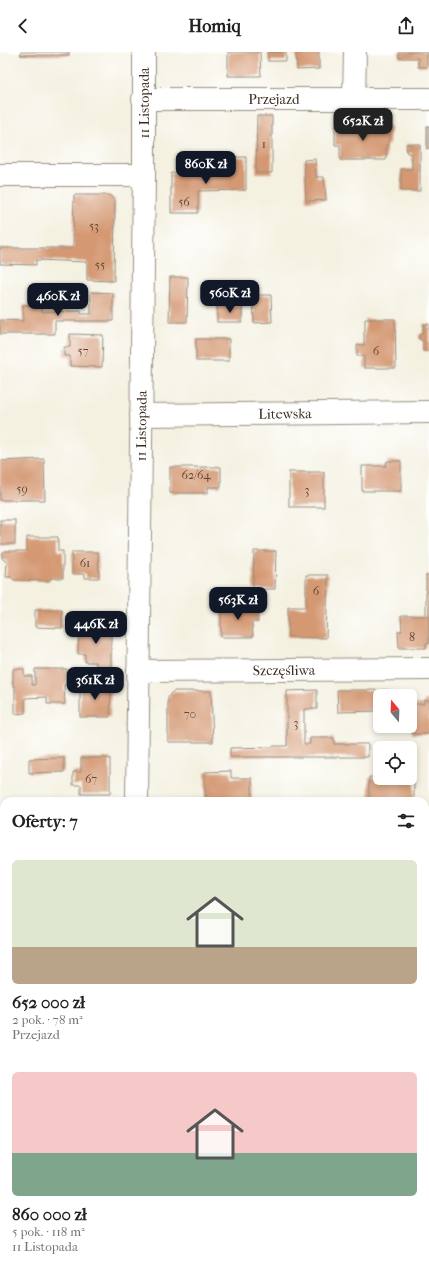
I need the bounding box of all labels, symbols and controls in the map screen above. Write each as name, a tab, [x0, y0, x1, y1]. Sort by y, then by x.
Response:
icon: back	[12, 15, 34, 37]
icon: share	[395, 15, 417, 37]
text: Homiq	[188, 16, 241, 37]
street label: 11 Listopada	[136, 67, 153, 138]
street label: Przejazd	[248, 91, 300, 108]
pin: 652K zł	[326, 108, 400, 142]
text: 652K zł	[343, 113, 383, 128]
house number: 1	[262, 137, 266, 151]
pin: 860K zł	[169, 151, 243, 185]
text: 860K zł	[185, 156, 227, 171]
house number: 56	[178, 195, 190, 209]
house number: 53	[89, 219, 99, 233]
house number: 55	[95, 258, 105, 272]
pin: 560K zł	[193, 280, 267, 314]
pin: 460K zł	[21, 283, 95, 317]
text: 560K zł	[209, 285, 251, 300]
text: 460K zł	[36, 288, 80, 303]
house number: 57	[78, 344, 89, 358]
house number: 6	[373, 344, 380, 358]
street label: 11 Listopada	[132, 390, 150, 462]
street label: Litewska	[258, 405, 312, 422]
house number: 62/64	[181, 468, 211, 482]
house number: 59	[16, 482, 28, 496]
house number: 3	[305, 483, 310, 497]
house number: 61	[80, 556, 90, 570]
house number: 6	[313, 584, 320, 598]
pin: 563K zł	[201, 587, 275, 621]
text: 563K zł	[218, 592, 258, 607]
pin: 446K zł	[59, 611, 133, 645]
text: 446K zł	[74, 616, 118, 631]
house number: 8	[409, 630, 415, 644]
street label: Szczęśliwa	[253, 661, 316, 679]
pin: 361K zł	[58, 667, 132, 701]
text: 361K zł	[76, 672, 114, 687]
north arrow	[373, 689, 417, 733]
map controls	[373, 689, 417, 785]
house number: 70	[184, 707, 196, 721]
house number: 3	[294, 716, 299, 730]
button: locate	[373, 741, 417, 785]
house number: 67	[85, 772, 97, 786]
icon: filters	[395, 810, 417, 832]
text: Oferty: 7	[12, 811, 78, 831]
icon: home	[179, 886, 251, 958]
text: 652 000 zł	[12, 992, 85, 1012]
text: 2 pok. · 78 m²	[12, 1012, 83, 1027]
text: Przejazd	[12, 1027, 60, 1042]
icon: home	[179, 1098, 251, 1170]
text: 860 000 zł	[12, 1204, 87, 1224]
text: 5 pok. · 118 m²	[12, 1224, 85, 1239]
text: 11 Listopada	[12, 1239, 78, 1254]

